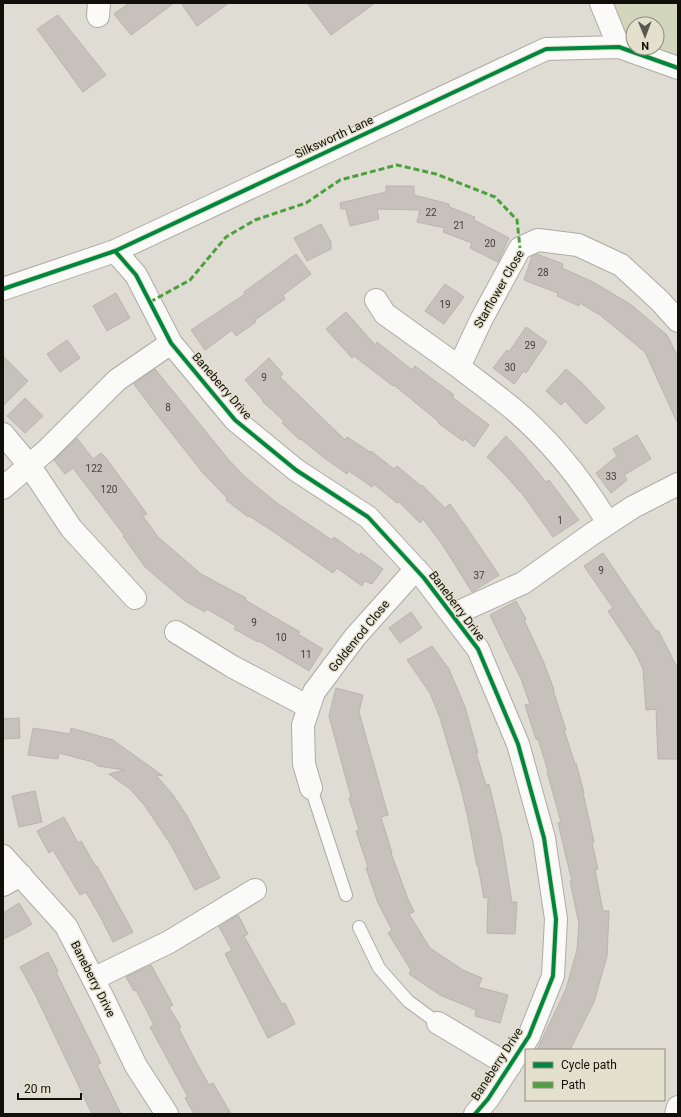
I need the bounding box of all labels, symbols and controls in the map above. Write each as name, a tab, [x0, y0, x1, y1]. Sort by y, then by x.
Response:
north arrow	[625, 16, 665, 56]
text: N	[641, 39, 649, 52]
street label: Silksworth Lane	[293, 113, 375, 161]
house number: 22	[425, 207, 437, 218]
house number: 21	[453, 220, 465, 231]
house number: 20	[484, 238, 496, 249]
street label: Starflower Close	[471, 247, 527, 331]
house number: 28	[537, 267, 549, 278]
house number: 19	[439, 299, 451, 310]
house number: 29	[524, 340, 536, 351]
street label: Baneberry Drive	[189, 350, 255, 422]
house number: 30	[504, 362, 516, 373]
house number: 9	[261, 372, 267, 383]
house number: 8	[165, 402, 171, 413]
house number: 122	[86, 463, 103, 474]
house number: 33	[605, 471, 617, 482]
house number: 120	[101, 484, 118, 495]
house number: 1	[557, 515, 563, 526]
house number: 9	[598, 565, 604, 576]
street label: Baneberry Drive	[426, 568, 488, 644]
house number: 37	[473, 570, 485, 581]
street label: Goldenrod Close	[326, 597, 392, 675]
house number: 9	[251, 617, 257, 628]
house number: 10	[275, 632, 287, 643]
house number: 11	[300, 649, 312, 660]
street label: Baneberry Drive	[68, 938, 118, 1020]
street label: Baneberry Drive	[468, 1025, 526, 1103]
legend	[525, 1049, 665, 1101]
text: Cycle path	[561, 1058, 617, 1072]
scale bar	[18, 1075, 81, 1101]
text: Path	[561, 1078, 586, 1092]
text: 20 m	[24, 1082, 51, 1096]

